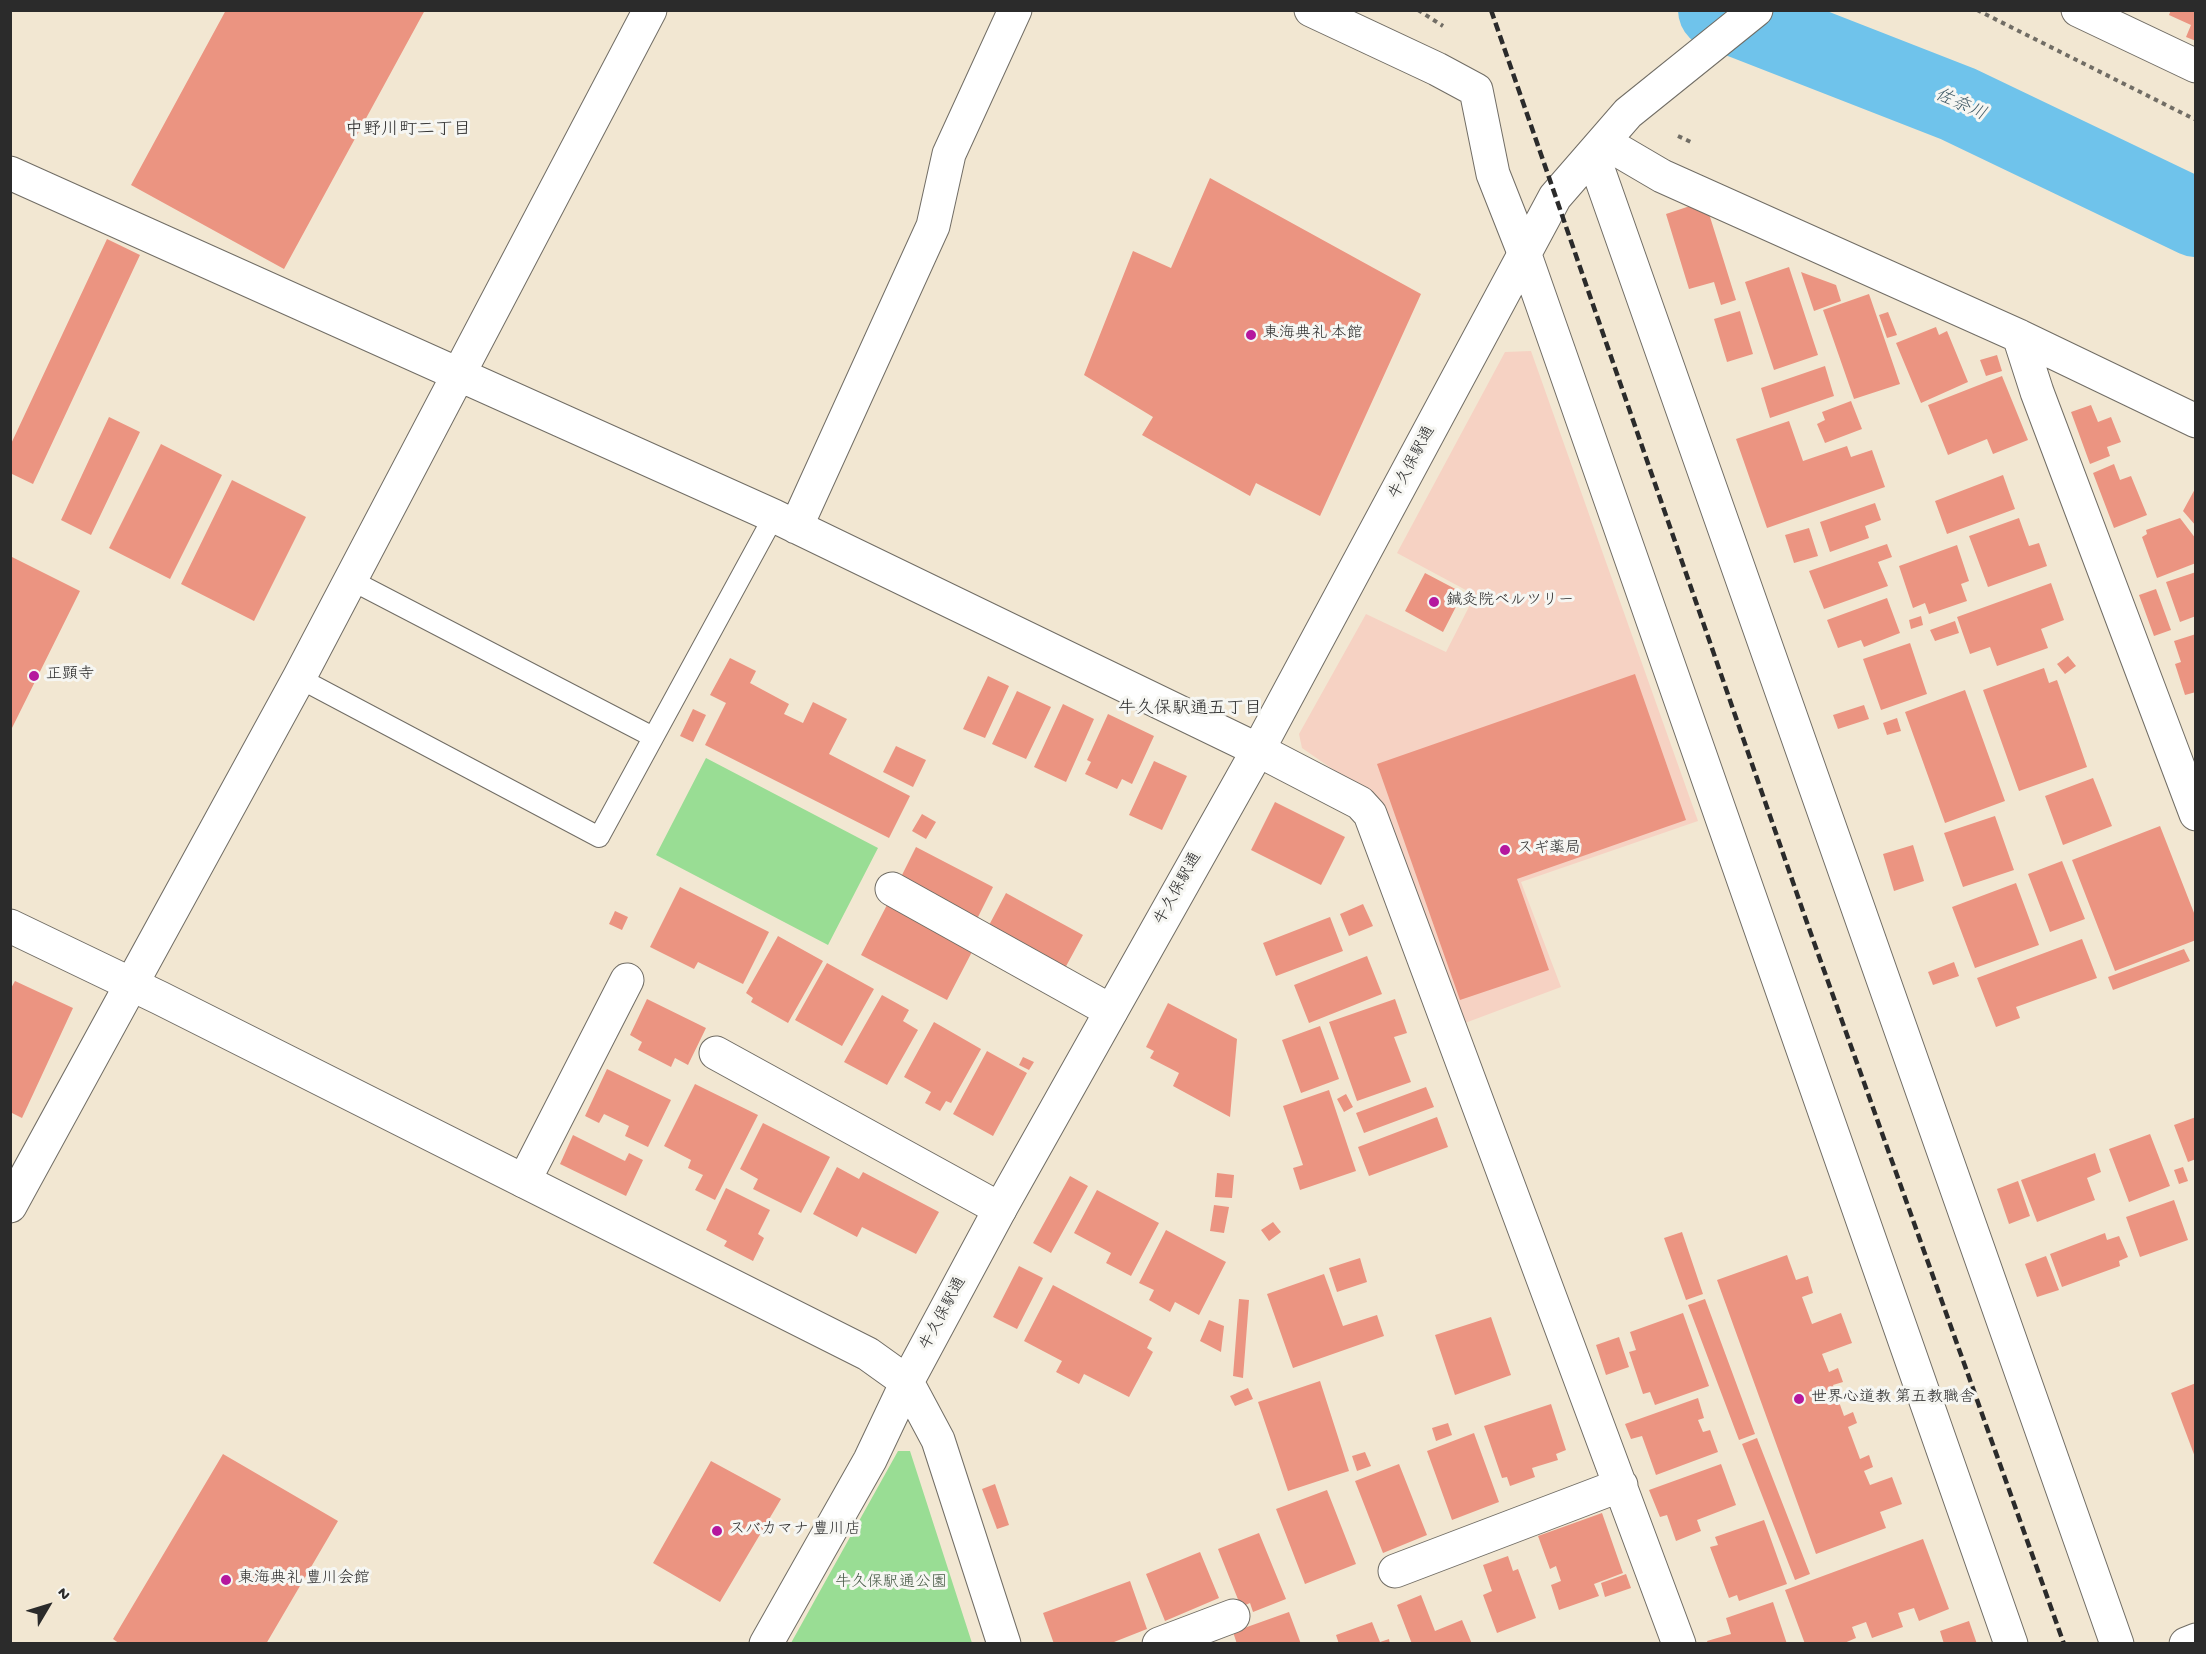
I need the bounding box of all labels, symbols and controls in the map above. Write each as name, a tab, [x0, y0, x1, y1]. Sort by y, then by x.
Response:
water label: 佐奈川	[1931, 85, 1989, 127]
district label: 中野川町二丁目	[345, 120, 471, 142]
place label: 東海典礼 本館	[1263, 325, 1363, 345]
marker: 東海典礼 本館	[1244, 328, 1258, 342]
street label: 牛久保駅通	[1386, 423, 1440, 503]
place label: 鍼灸院ベルツリー	[1446, 592, 1574, 612]
marker: 鍼灸院ベルツリー	[1427, 595, 1441, 609]
place label: 正顕寺	[46, 666, 94, 686]
marker: 正顕寺	[27, 669, 41, 683]
district label: 牛久保駅通五丁目	[1118, 699, 1262, 721]
place label: スギ薬局	[1517, 840, 1581, 860]
marker: スギ薬局	[1498, 843, 1512, 857]
street label: 牛久保駅通	[1151, 849, 1207, 929]
street label: 牛久保駅通	[917, 1274, 971, 1354]
place label: 世界心道教 第五教職舎	[1811, 1389, 1975, 1409]
marker: 世界心道教 第五教職舎	[1792, 1392, 1806, 1406]
place label: スバカマナ 豊川店	[729, 1521, 861, 1541]
marker: スバカマナ 豊川店	[710, 1524, 724, 1538]
place label: 東海典礼 豊川会館	[238, 1570, 370, 1590]
marker: 東海典礼 豊川会館	[219, 1573, 233, 1587]
park label: 牛久保駅通公園	[835, 1574, 947, 1594]
north arrow	[18, 1576, 78, 1636]
text: N	[52, 1585, 73, 1605]

